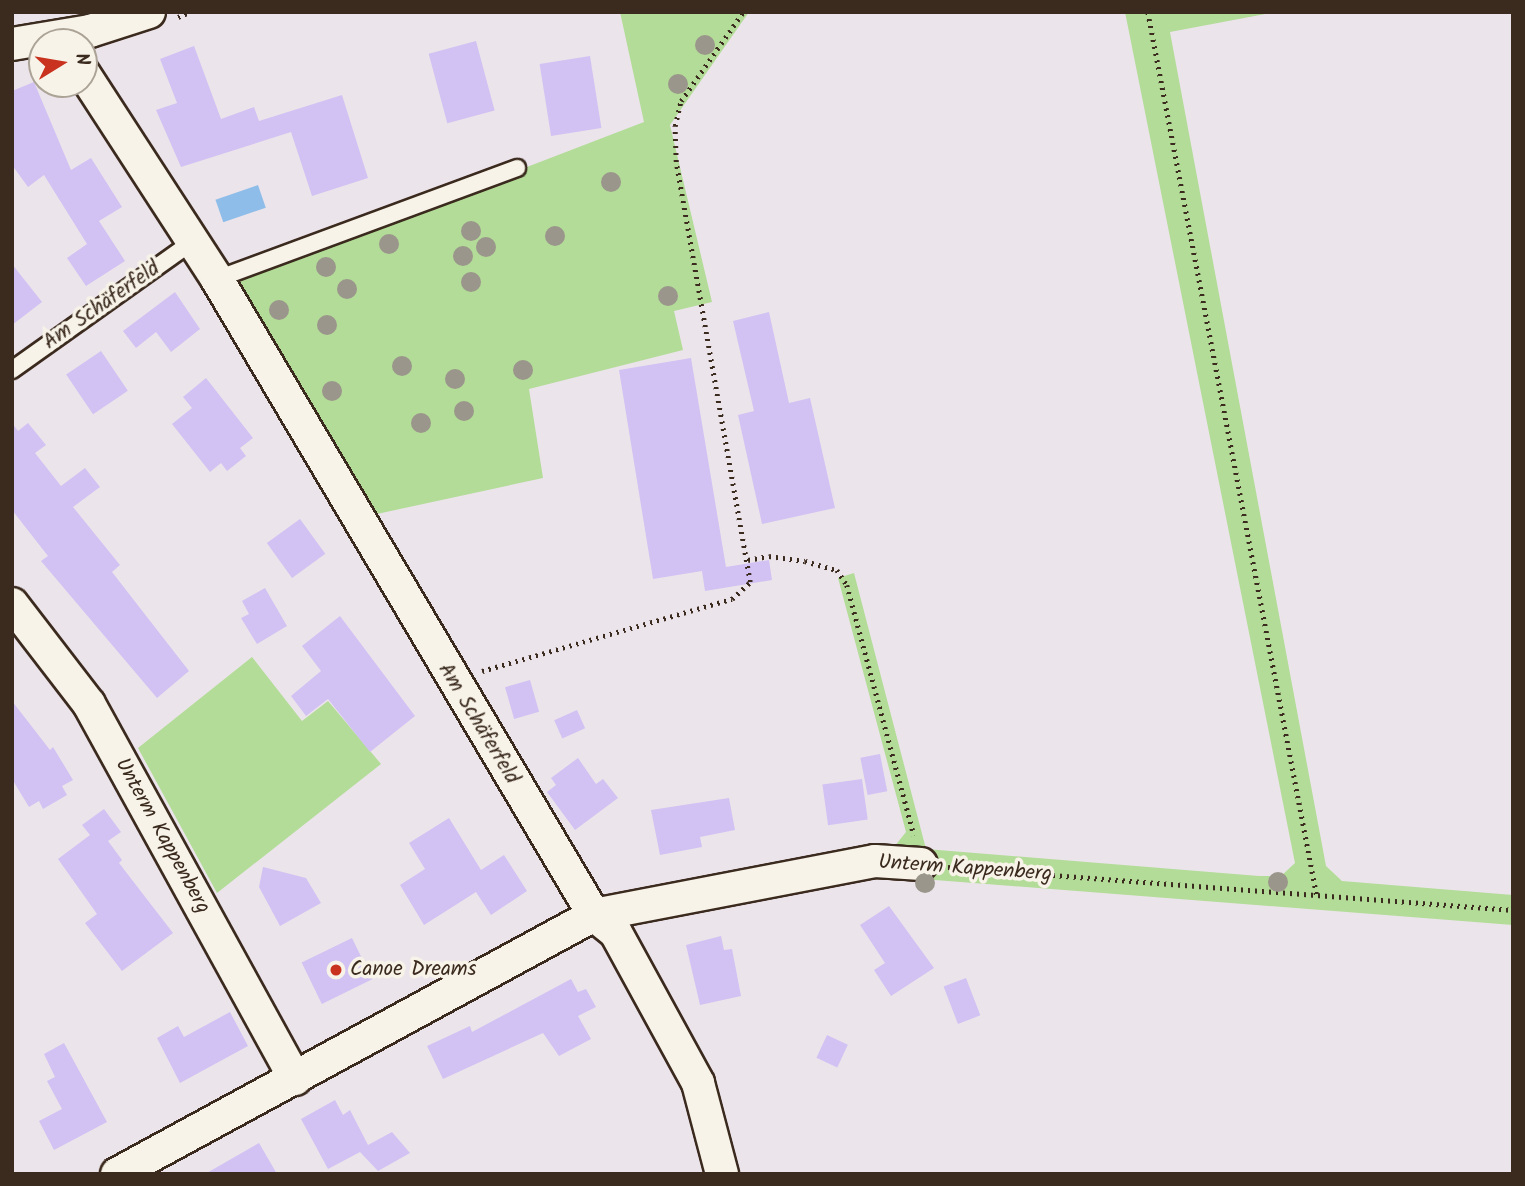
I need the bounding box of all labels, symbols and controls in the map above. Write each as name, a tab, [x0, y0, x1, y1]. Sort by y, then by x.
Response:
north arrow	[28, 28, 98, 98]
text: N	[66, 51, 98, 68]
street label: Am Schäferfeld	[39, 256, 165, 356]
street label: Am Schäferfeld	[432, 659, 524, 789]
street label: Unterm Kappenberg	[109, 754, 215, 918]
street label: Unterm Kappenberg	[877, 850, 1053, 888]
place label: Canoe Dreams	[350, 957, 476, 983]
marker: Canoe Dreams	[328, 962, 344, 978]

